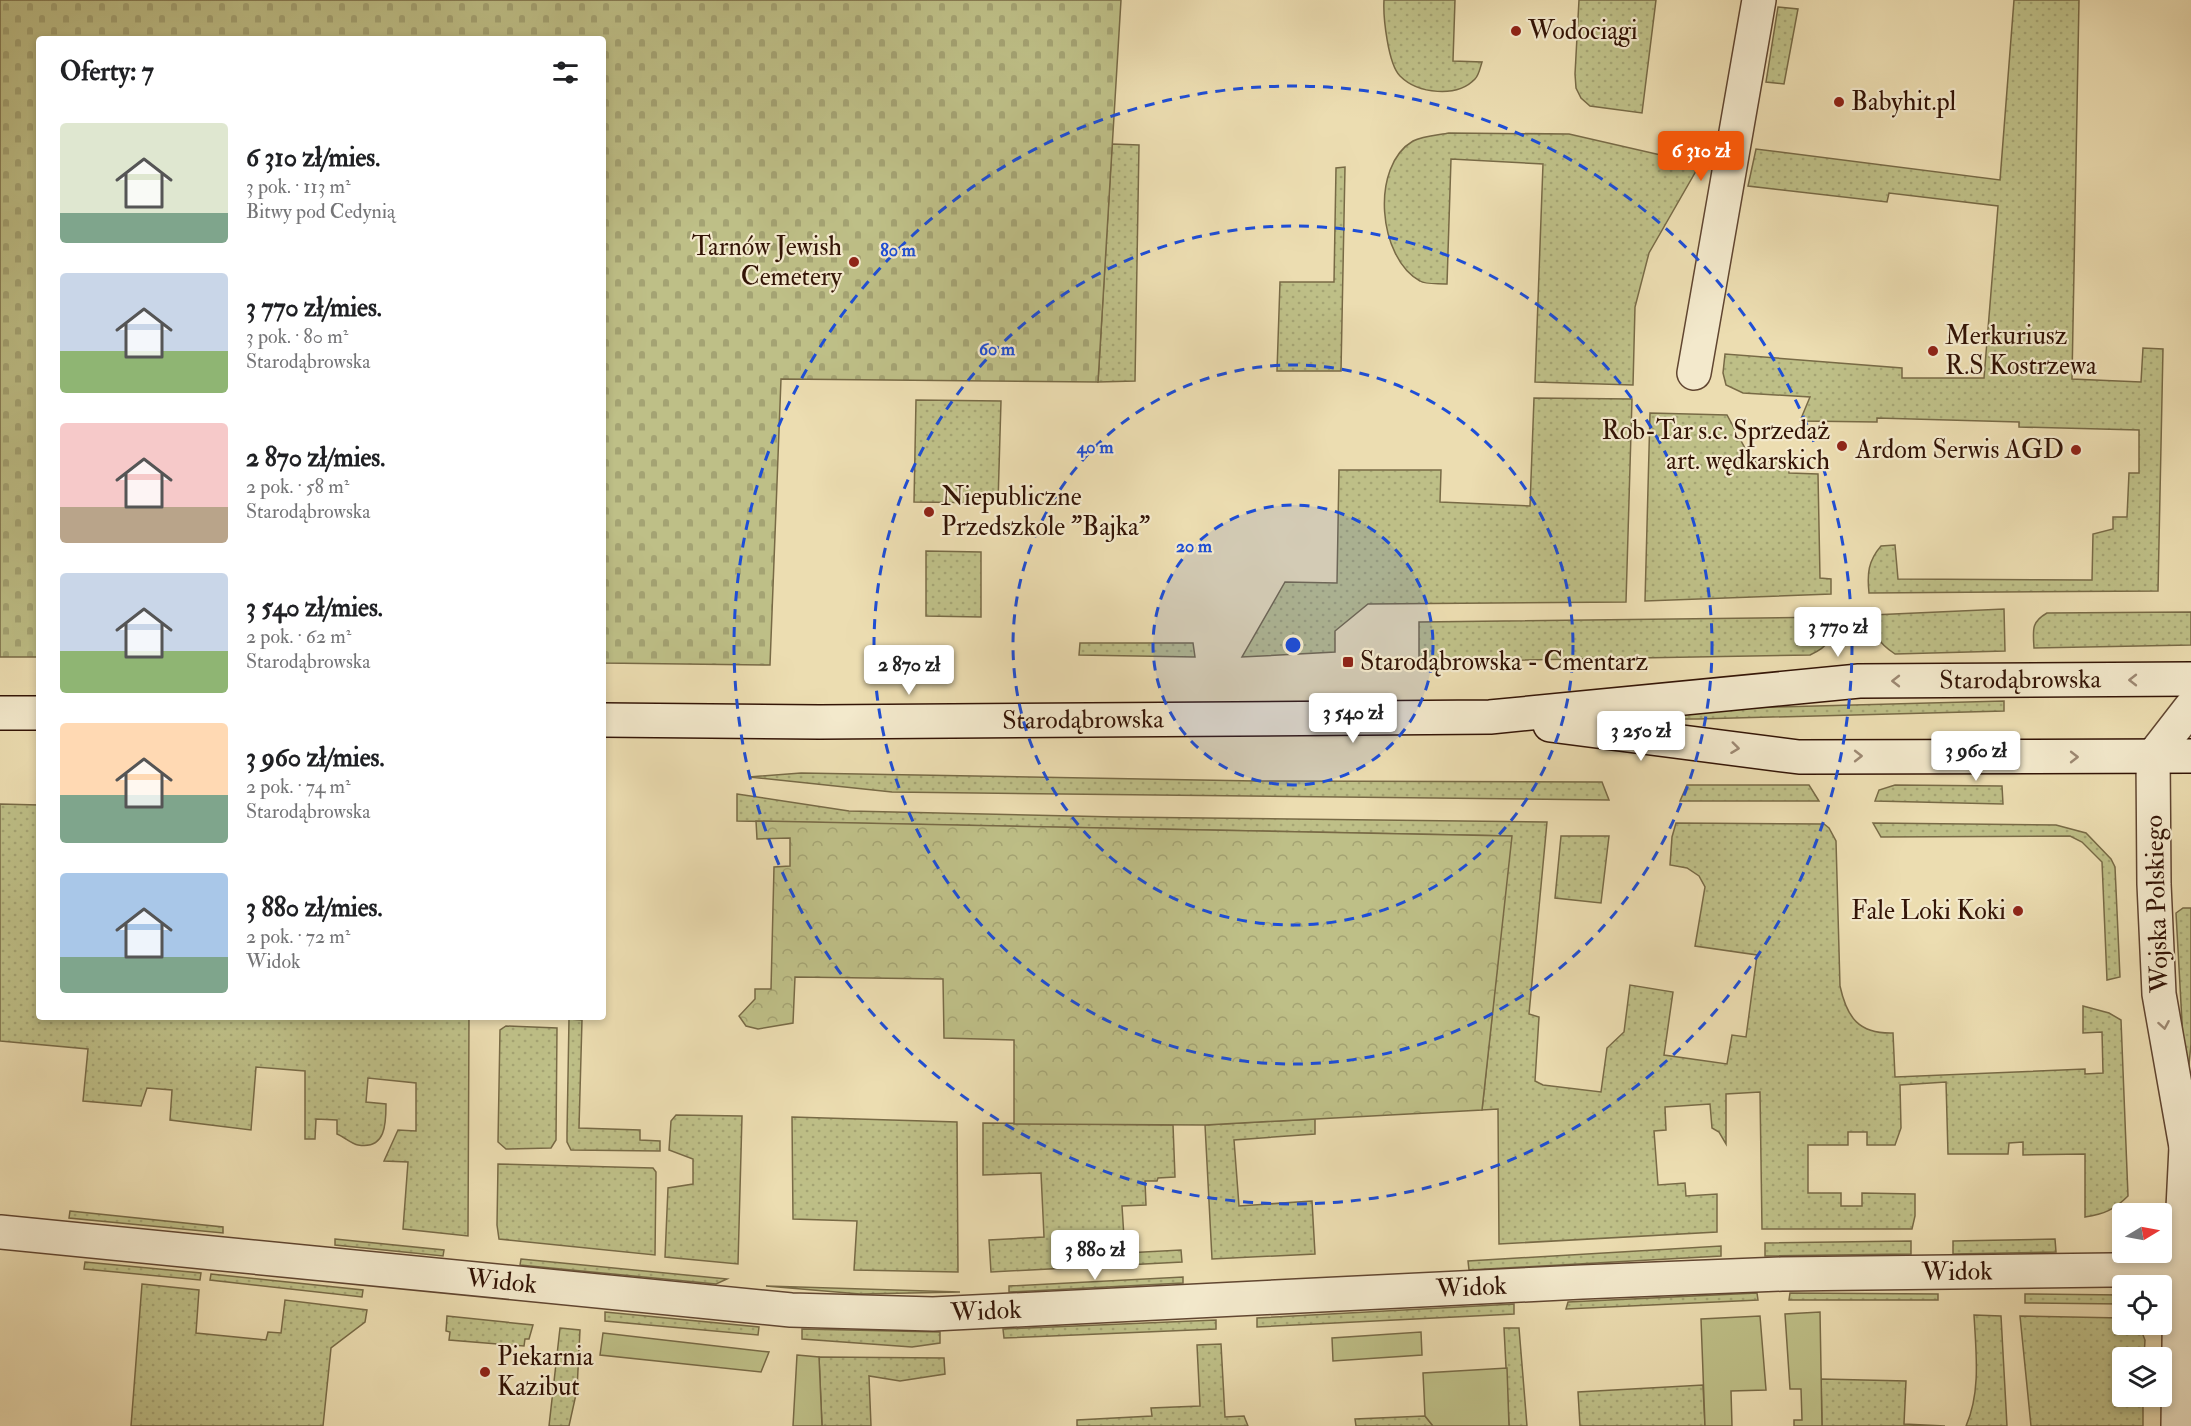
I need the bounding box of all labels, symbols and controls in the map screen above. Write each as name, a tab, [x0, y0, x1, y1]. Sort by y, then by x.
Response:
place label: Wodociągi	[1527, 15, 1638, 47]
marker: Wodociągi	[1509, 24, 1523, 38]
text: Oferty: 7	[60, 56, 154, 88]
icon: filters	[549, 56, 582, 89]
place label: Babyhit.pl	[1851, 86, 1957, 119]
marker: Babyhit.pl	[1832, 95, 1846, 109]
pin: 6 310 zł	[1639, 131, 1763, 182]
text: 6 310 zł	[1672, 138, 1730, 163]
text: 6 310 zł/mies.	[246, 142, 380, 174]
icon: home	[108, 147, 180, 219]
text: 3 pok. · 113 m²	[246, 174, 351, 199]
text: Bitwy pod Cedynią	[246, 199, 395, 224]
place label: Tarnów Jewish Cemetery	[692, 231, 843, 293]
text: 80 m	[880, 239, 917, 262]
marker: Tarnów Jewish Cemetery	[847, 255, 861, 269]
text: 3 770 zł/mies.	[246, 292, 382, 324]
icon: home	[108, 297, 180, 369]
place label: Merkuriusz R.S Kostrzewa	[1945, 320, 2097, 382]
text: 3 pok. · 80 m²	[246, 324, 348, 349]
text: 60 m	[979, 338, 1016, 361]
marker: Merkuriusz R.S Kostrzewa	[1926, 344, 1940, 358]
text: Starodąbrowska	[246, 349, 370, 374]
place label: Rob-Tar s.c. Sprzedaż art. wędkarskich	[1601, 415, 1830, 477]
place label: Ardom Serwis AGD	[1854, 434, 2064, 466]
text: 40 m	[1076, 436, 1114, 459]
marker: Rob-Tar s.c. Sprzedaż art. wędkarskich	[1835, 439, 1849, 453]
text: 2 870 zł/mies.	[246, 442, 385, 474]
marker: Ardom Serwis AGD	[2069, 443, 2083, 457]
icon: home	[108, 447, 180, 519]
text: 2 pok. · 58 m²	[246, 474, 349, 499]
place label: Niepubliczne Przedszkole "Bajka"	[941, 481, 1150, 543]
text: Starodąbrowska	[246, 499, 370, 524]
marker: Niepubliczne Przedszkole "Bajka"	[922, 505, 936, 519]
text: 20 m	[1176, 535, 1213, 558]
text: 3 540 zł/mies.	[246, 592, 383, 624]
icon: home	[108, 597, 180, 669]
pin: 3 770 zł	[1776, 607, 1900, 658]
text: 3 770 zł	[1808, 614, 1868, 639]
text: 2 pok. · 62 m²	[246, 624, 351, 649]
centre of rings	[1283, 635, 1303, 655]
pin: 2 870 zł	[847, 645, 971, 696]
place label: Starodąbrowska - Cmentarz	[1360, 646, 1648, 678]
text: Starodąbrowska	[246, 649, 370, 674]
text: 2 870 zł	[878, 652, 940, 677]
marker: Starodąbrowska - Cmentarz	[1341, 655, 1355, 669]
street label: Starodąbrowska	[1939, 664, 2102, 697]
one-way arrow	[2128, 674, 2137, 686]
one-way arrow	[1891, 675, 1900, 687]
pin: 3 540 zł	[1291, 693, 1415, 744]
text: 3 540 zł	[1323, 700, 1383, 725]
street label: Starodąbrowska	[1002, 703, 1164, 737]
pin: 3 250 zł	[1579, 711, 1703, 762]
text: 3 250 zł	[1611, 718, 1671, 743]
pin: 3 960 zł	[1914, 731, 2038, 782]
text: 3 960 zł	[1945, 738, 2007, 763]
text: 3 960 zł/mies.	[246, 742, 384, 774]
one-way arrow	[1731, 742, 1740, 754]
icon: home	[108, 747, 180, 819]
one-way arrow	[1853, 750, 1862, 762]
one-way arrow	[2069, 750, 2078, 763]
text: 2 pok. · 74 m²	[246, 774, 351, 799]
text: Starodąbrowska	[246, 799, 370, 824]
street label: Wojska Polskiego	[2138, 815, 2176, 994]
text: 3 880 zł/mies.	[246, 892, 382, 924]
place label: Fale Loki Koki	[1851, 895, 2006, 927]
icon: home	[108, 897, 180, 969]
marker: Fale Loki Koki	[2011, 904, 2025, 918]
text: 2 pok. · 72 m²	[246, 924, 351, 949]
text: Widok	[246, 949, 301, 974]
one-way arrow	[2157, 1019, 2170, 1029]
north arrow	[2112, 1203, 2172, 1263]
map controls	[2112, 1203, 2172, 1407]
pin: 3 880 zł	[1033, 1230, 1157, 1281]
text: 3 880 zł	[1065, 1237, 1125, 1262]
street label: Widok	[1920, 1255, 1993, 1288]
street label: Widok	[464, 1262, 539, 1301]
street label: Widok	[1434, 1270, 1508, 1305]
button: locate	[2112, 1275, 2172, 1335]
street label: Widok	[949, 1294, 1023, 1329]
place label: Piekarnia Kazibut	[497, 1341, 594, 1403]
button: layers	[2112, 1347, 2172, 1407]
marker: Piekarnia Kazibut	[478, 1365, 492, 1379]

